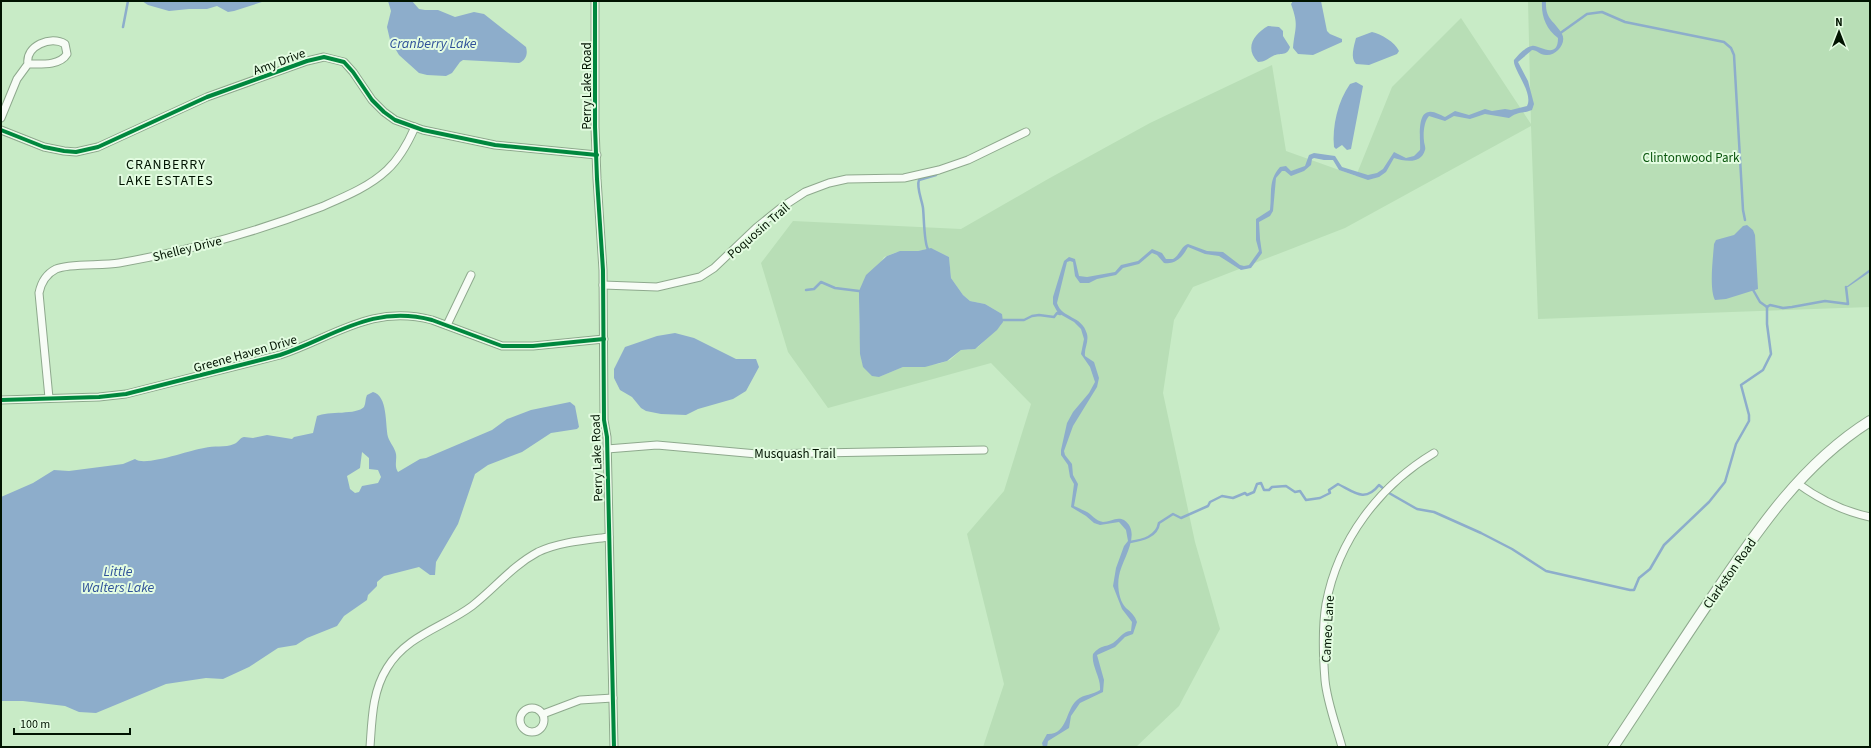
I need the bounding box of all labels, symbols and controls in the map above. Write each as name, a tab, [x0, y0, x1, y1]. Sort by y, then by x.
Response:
north arrow	[1819, 12, 1859, 52]
text: N	[1835, 15, 1843, 30]
water label: Cranberry Lake	[389, 34, 477, 54]
street label: Perry Lake Road	[578, 42, 596, 130]
street label: Amy Drive	[251, 44, 308, 80]
park label: Clintonwood Park	[1643, 149, 1740, 167]
district label: CRANBERRY LAKE ESTATES	[118, 155, 214, 191]
street label: Poquosin Trail	[724, 199, 794, 263]
street label: Shelley Drive	[151, 232, 224, 266]
street label: Greene Haven Drive	[191, 331, 299, 377]
street label: Perry Lake Road	[586, 414, 608, 502]
street label: Musquash Trail	[754, 445, 836, 463]
street label: Clarkston Road	[1699, 535, 1761, 612]
water label: Little Walters Lake	[82, 562, 155, 598]
street label: Cameo Lane	[1317, 595, 1339, 663]
scale bar	[14, 710, 130, 736]
text: 100 m	[20, 716, 50, 733]

